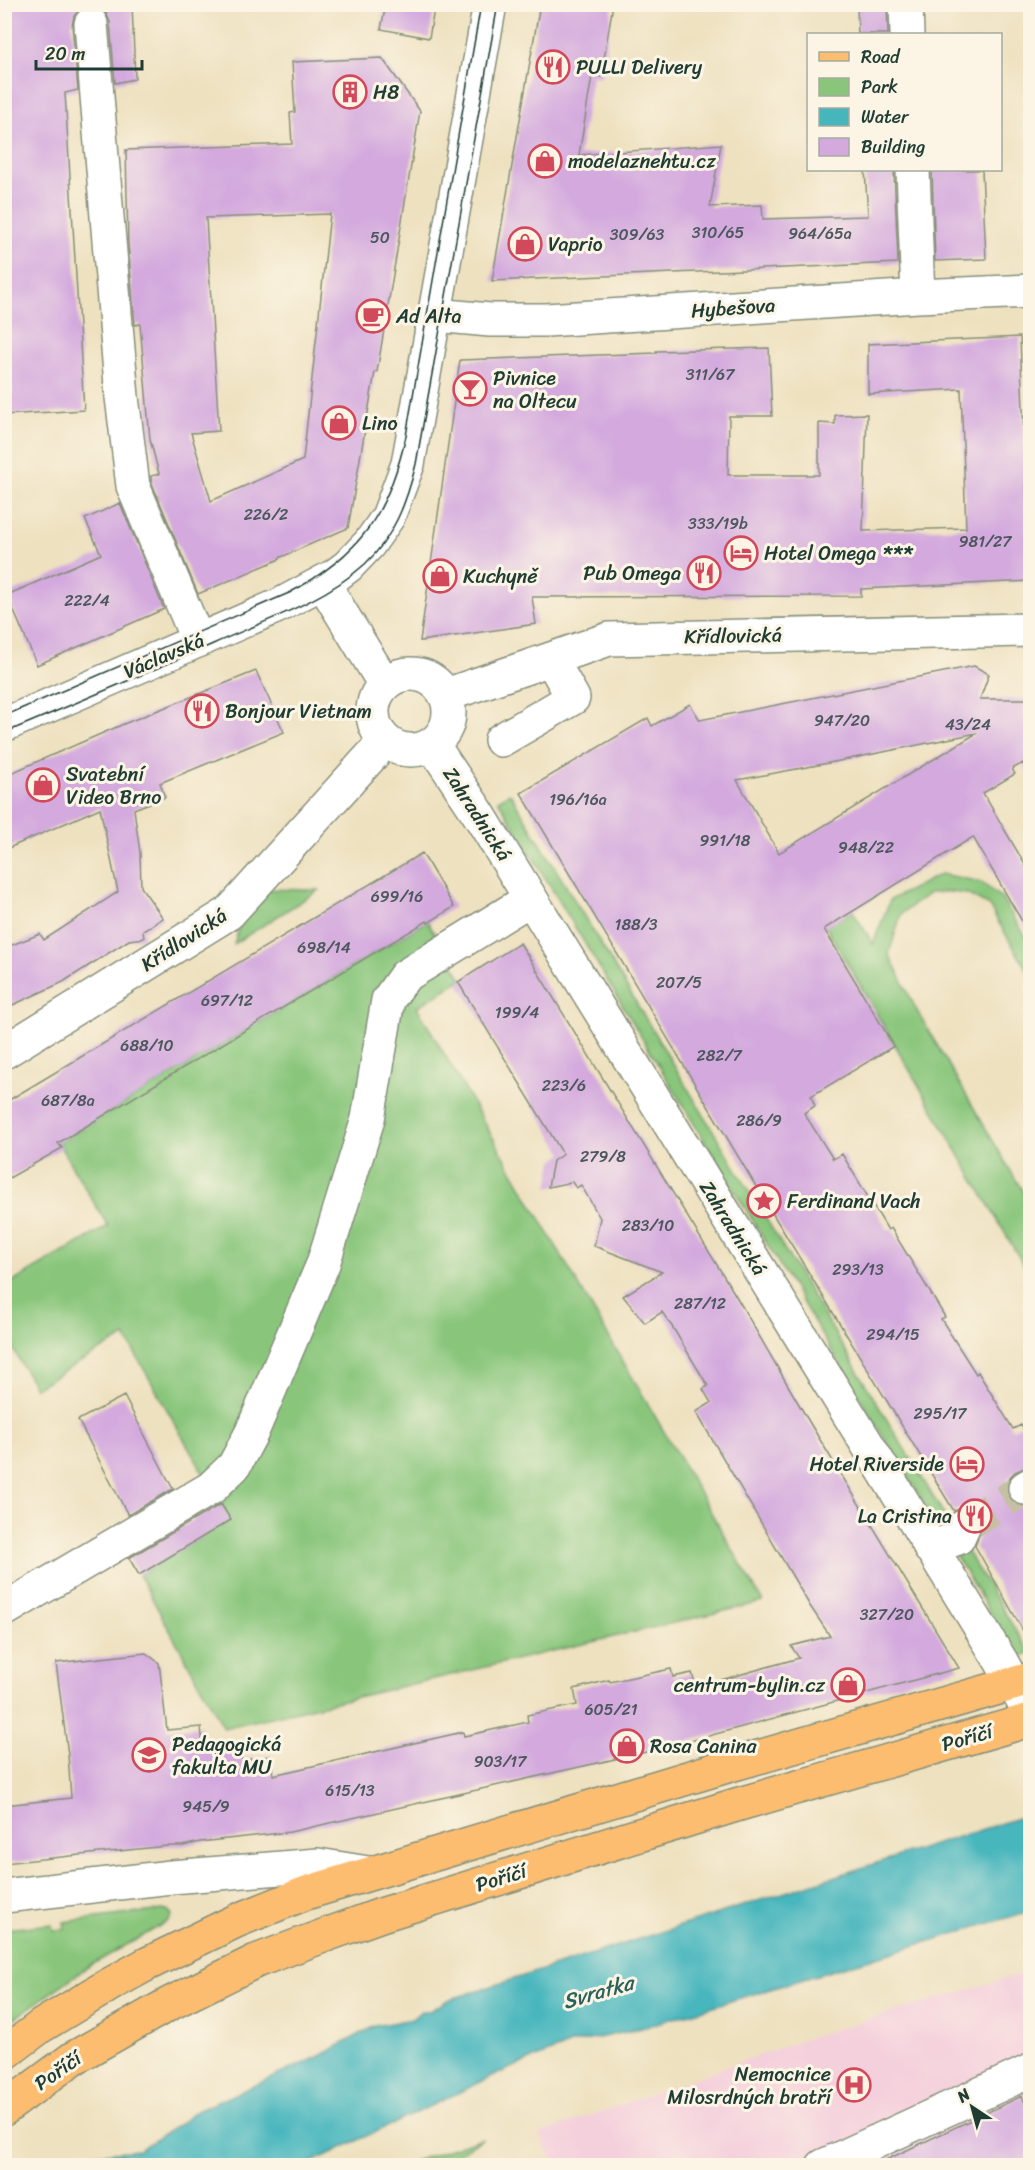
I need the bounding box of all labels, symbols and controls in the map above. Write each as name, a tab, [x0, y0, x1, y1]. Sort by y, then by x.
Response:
scale bar	[36, 33, 142, 71]
legend	[807, 33, 1002, 171]
text: 20 m	[45, 38, 85, 70]
text: Road	[861, 41, 901, 73]
restaurant icon: PULLI Delivery	[535, 49, 571, 85]
place label: PULLI Delivery	[576, 50, 703, 85]
text: Park	[861, 71, 898, 103]
building icon: H8	[332, 74, 368, 110]
place label: H8	[373, 75, 399, 110]
text: Water	[861, 101, 910, 133]
text: Building	[861, 131, 925, 163]
shop icon: modelaznehtu.cz	[527, 143, 563, 179]
place label: modelaznehtu.cz	[568, 144, 717, 179]
house number: 310/65	[692, 218, 745, 247]
house number: 964/65a	[788, 219, 852, 248]
house number: 309/63	[610, 220, 664, 249]
house number: 50	[370, 223, 390, 252]
shop icon: Vaprio	[507, 226, 543, 262]
place label: Vaprio	[548, 227, 603, 262]
street label: Hybešova	[690, 288, 776, 328]
cafe icon: Ad Alta	[355, 298, 391, 334]
place label: Ad Alta	[395, 299, 462, 334]
house number: 311/67	[686, 360, 735, 389]
place label: Pivnice na Oltecu	[493, 361, 577, 419]
bar icon: Pivnice na Oltecu	[452, 371, 488, 407]
shop icon: Lino	[321, 405, 357, 441]
place label: Lino	[362, 406, 398, 441]
house number: 226/2	[244, 500, 288, 529]
house number: 333/19b	[688, 509, 748, 538]
house number: 981/27	[959, 527, 1012, 556]
hotel icon: Hotel Omega ***	[723, 535, 759, 571]
place label: Hotel Omega ***	[764, 536, 914, 571]
restaurant icon: Pub Omega	[686, 555, 722, 591]
place label: Pub Omega	[583, 556, 681, 591]
shop icon: Kuchyně	[422, 558, 458, 594]
place label: Kuchyně	[463, 559, 539, 594]
house number: 222/4	[64, 586, 110, 615]
street label: Křídlovická	[684, 618, 782, 654]
street label: Václavská	[118, 623, 210, 689]
restaurant icon: Bonjour Vietnam	[184, 693, 220, 729]
place label: Bonjour Vietnam	[225, 694, 372, 729]
house number: 947/20	[814, 706, 870, 735]
house number: 43/24	[945, 710, 991, 739]
place label: Svatební Video Brno	[66, 757, 161, 815]
street label: Zahradnická	[433, 760, 521, 868]
shop icon: Svatební Video Brno	[25, 767, 61, 803]
house number: 196/16a	[549, 785, 607, 814]
house number: 991/18	[700, 826, 751, 855]
house number: 948/22	[838, 833, 894, 862]
house number: 699/16	[371, 882, 423, 911]
street label: Křídlovická	[133, 899, 235, 981]
house number: 188/3	[615, 910, 658, 939]
house number: 698/14	[297, 933, 351, 962]
house number: 207/5	[656, 968, 702, 997]
house number: 697/12	[201, 986, 253, 1015]
house number: 199/4	[495, 998, 539, 1027]
house number: 688/10	[120, 1031, 174, 1060]
house number: 282/7	[696, 1041, 742, 1070]
house number: 223/6	[542, 1071, 586, 1100]
house number: 687/8a	[41, 1086, 95, 1115]
house number: 286/9	[736, 1106, 782, 1135]
house number: 279/8	[580, 1142, 626, 1171]
street label: Zahradnická	[690, 1173, 776, 1283]
place icon: Ferdinand Vach	[746, 1183, 782, 1219]
place label: Ferdinand Vach	[787, 1184, 921, 1219]
house number: 283/10	[622, 1211, 674, 1240]
house number: 293/13	[832, 1255, 884, 1284]
house number: 287/12	[674, 1289, 726, 1318]
house number: 294/15	[866, 1320, 920, 1349]
house number: 295/17	[914, 1399, 967, 1428]
hotel icon: Hotel Riverside	[949, 1446, 985, 1482]
place label: Hotel Riverside	[809, 1447, 944, 1482]
restaurant icon: La Cristina	[957, 1498, 993, 1534]
place label: La Cristina	[858, 1499, 952, 1534]
house number: 327/20	[860, 1600, 914, 1629]
shop icon: centrum-bylin.cz	[830, 1667, 866, 1703]
place label: centrum-bylin.cz	[674, 1668, 825, 1703]
house number: 605/21	[584, 1695, 638, 1724]
street label: Poříčí	[937, 1713, 999, 1762]
place label: Pedagogická fakulta MU	[172, 1727, 281, 1785]
shop icon: Rosa Canina	[609, 1728, 645, 1764]
place label: Rosa Canina	[650, 1729, 757, 1764]
school or university icon: Pedagogická fakulta MU	[131, 1737, 167, 1773]
house number: 903/17	[474, 1747, 527, 1776]
house number: 615/13	[325, 1776, 375, 1805]
house number: 945/9	[182, 1792, 230, 1821]
street label: Poříčí	[471, 1853, 533, 1902]
water label: Svratka	[558, 1963, 640, 2020]
street label: Poříčí	[27, 2040, 91, 2100]
place label: Nemocnice Milosrdných bratří	[667, 2057, 833, 2115]
hospital icon: Nemocnice Milosrdných bratří	[836, 2067, 872, 2103]
north arrow	[942, 2077, 1002, 2137]
text: N	[950, 2080, 977, 2111]

